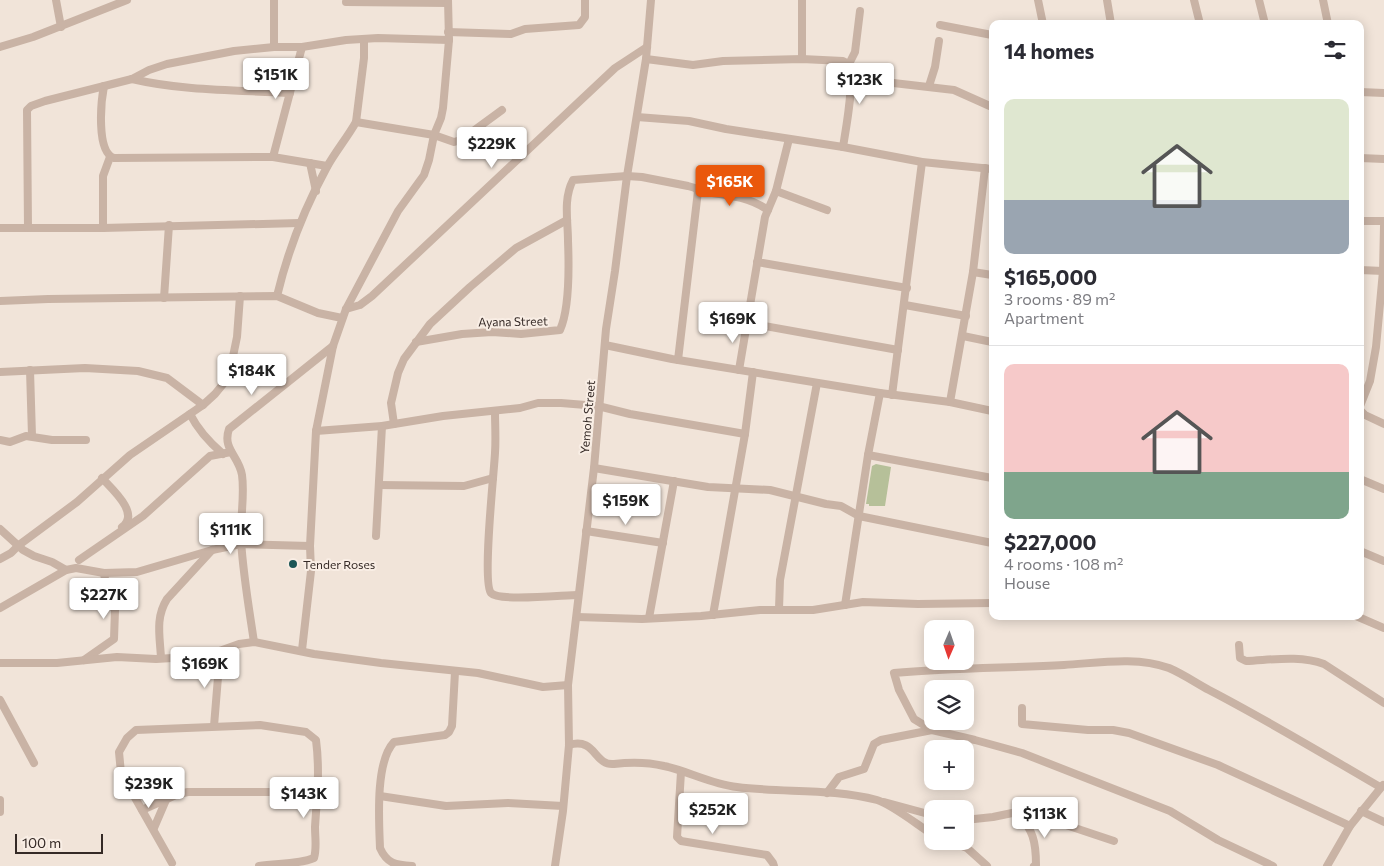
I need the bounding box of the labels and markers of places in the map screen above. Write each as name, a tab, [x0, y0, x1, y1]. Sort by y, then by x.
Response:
pin: $151K	[241, 58, 311, 100]
pin: $123K	[825, 62, 895, 105]
pin: $229K	[457, 126, 527, 169]
pin: $165K	[695, 164, 765, 207]
pin: $169K	[698, 302, 768, 344]
pin: $184K	[217, 354, 287, 396]
pin: $159K	[591, 484, 661, 526]
pin: $111K	[196, 512, 266, 555]
place label: Tender Roses	[303, 557, 375, 571]
marker: Tender Roses	[287, 558, 299, 570]
pin: $227K	[69, 578, 139, 620]
pin: $169K	[170, 646, 240, 689]
pin: $239K	[114, 766, 184, 809]
pin: $143K	[269, 776, 339, 819]
pin: $252K	[678, 792, 748, 835]
pin: $113K	[1010, 796, 1080, 839]

